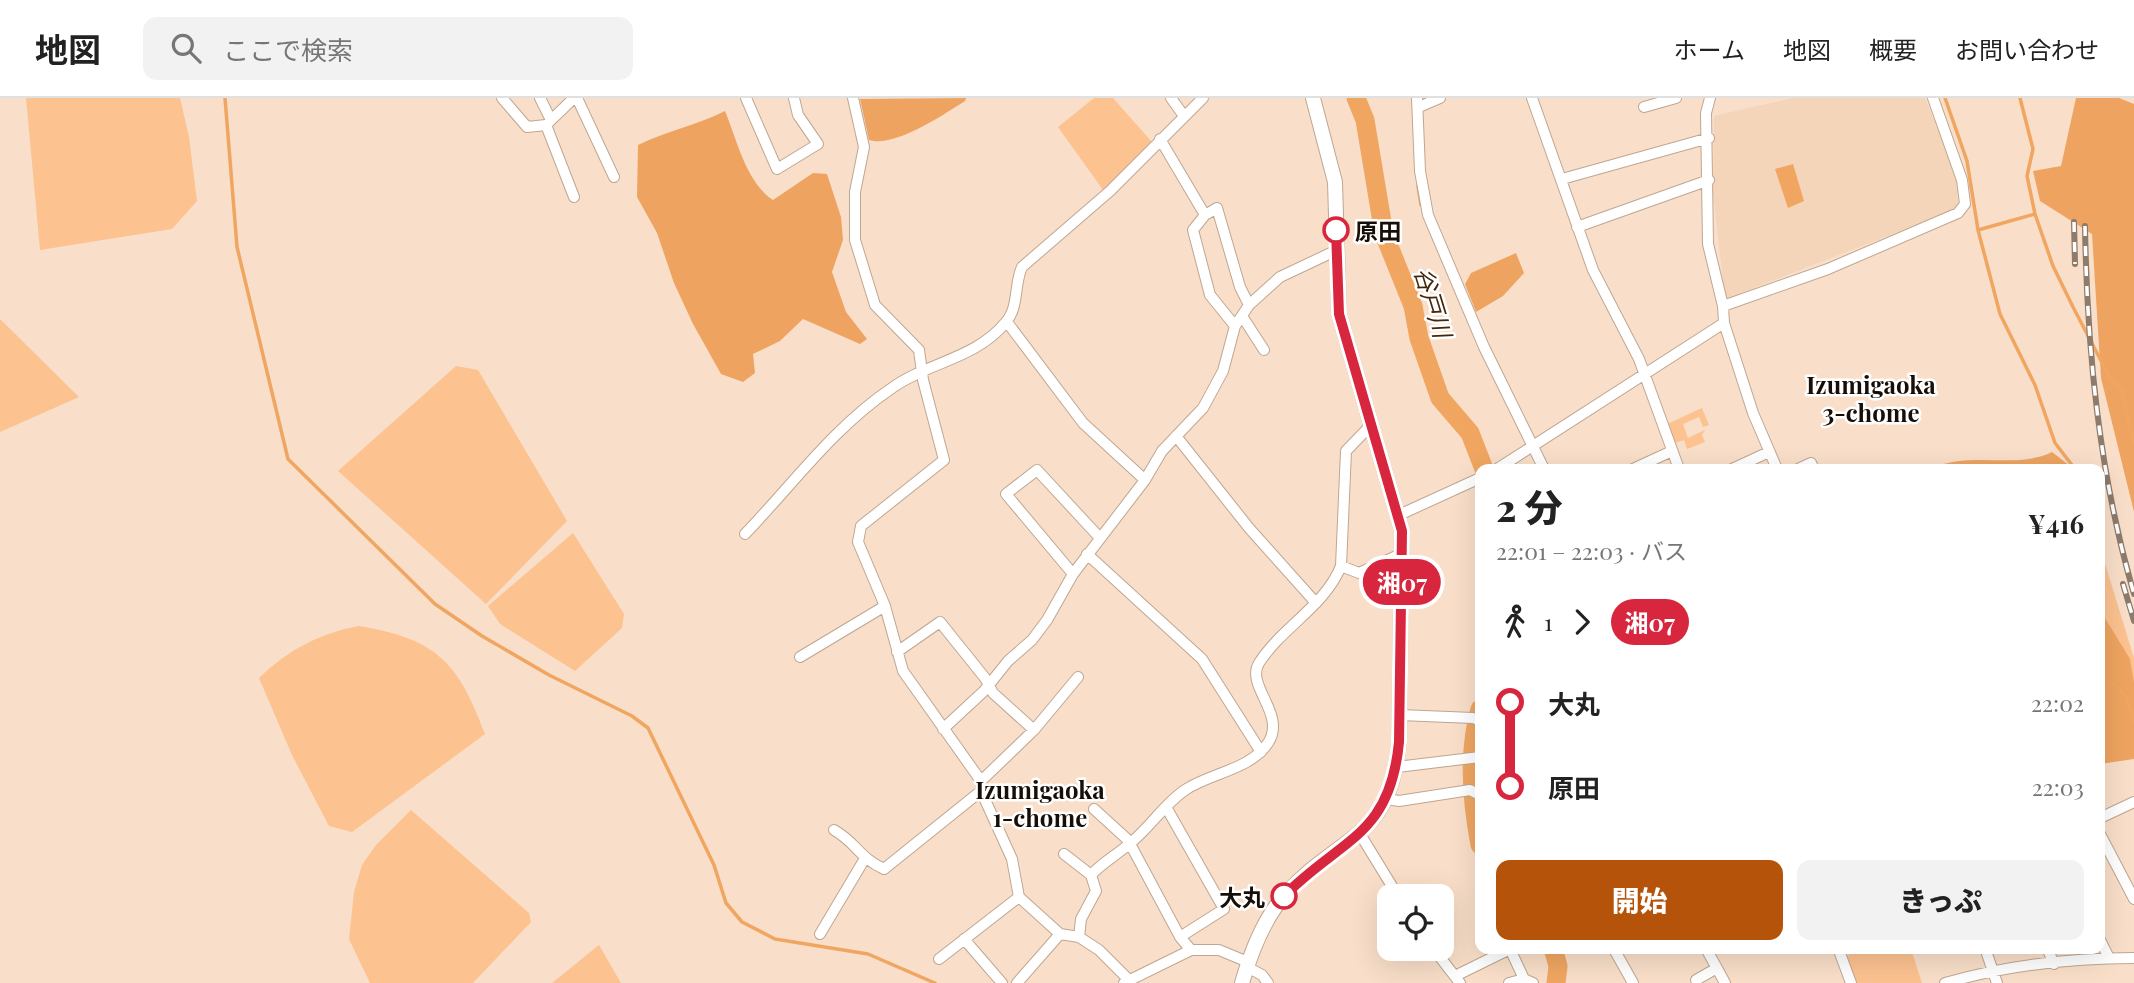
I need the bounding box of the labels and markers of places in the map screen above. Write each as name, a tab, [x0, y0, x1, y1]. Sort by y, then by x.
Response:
place label: 原田	[1355, 215, 1401, 246]
marker: 原田	[1323, 217, 1349, 243]
place label: 大丸	[1219, 881, 1265, 912]
marker: 大丸	[1271, 883, 1297, 909]

